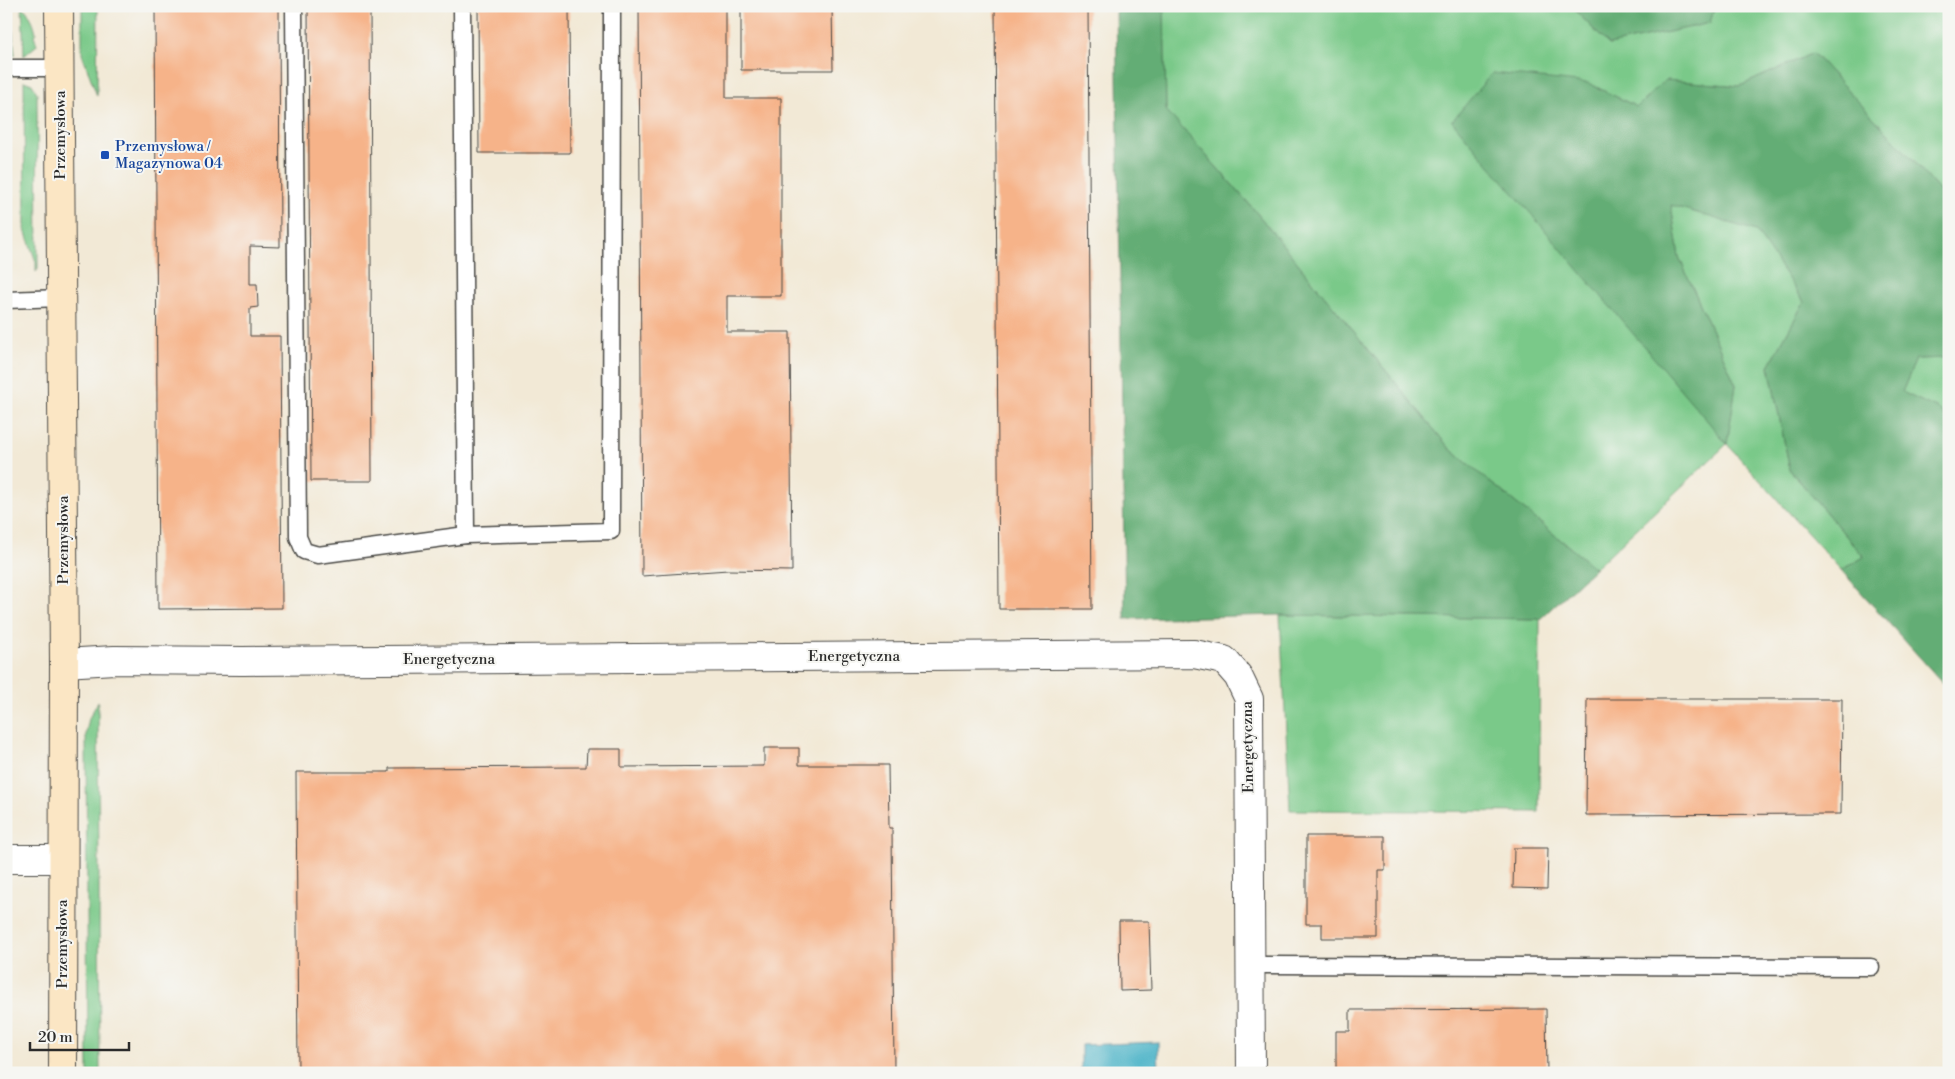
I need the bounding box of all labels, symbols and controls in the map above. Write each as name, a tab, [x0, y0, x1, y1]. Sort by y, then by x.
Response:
street label: Przemysłowa	[51, 90, 70, 180]
place label: Przemysłowa / Magazynowa 04	[115, 137, 223, 173]
marker: Przemysłowa / Magazynowa 04	[99, 149, 111, 161]
street label: Przemysłowa	[54, 495, 73, 585]
street label: Energetyczna	[808, 647, 900, 666]
street label: Energetyczna	[403, 650, 495, 669]
street label: Energetyczna	[1238, 700, 1258, 793]
street label: Przemysłowa	[53, 899, 72, 989]
scale bar	[30, 1019, 129, 1051]
text: 20 m	[38, 1028, 73, 1047]

